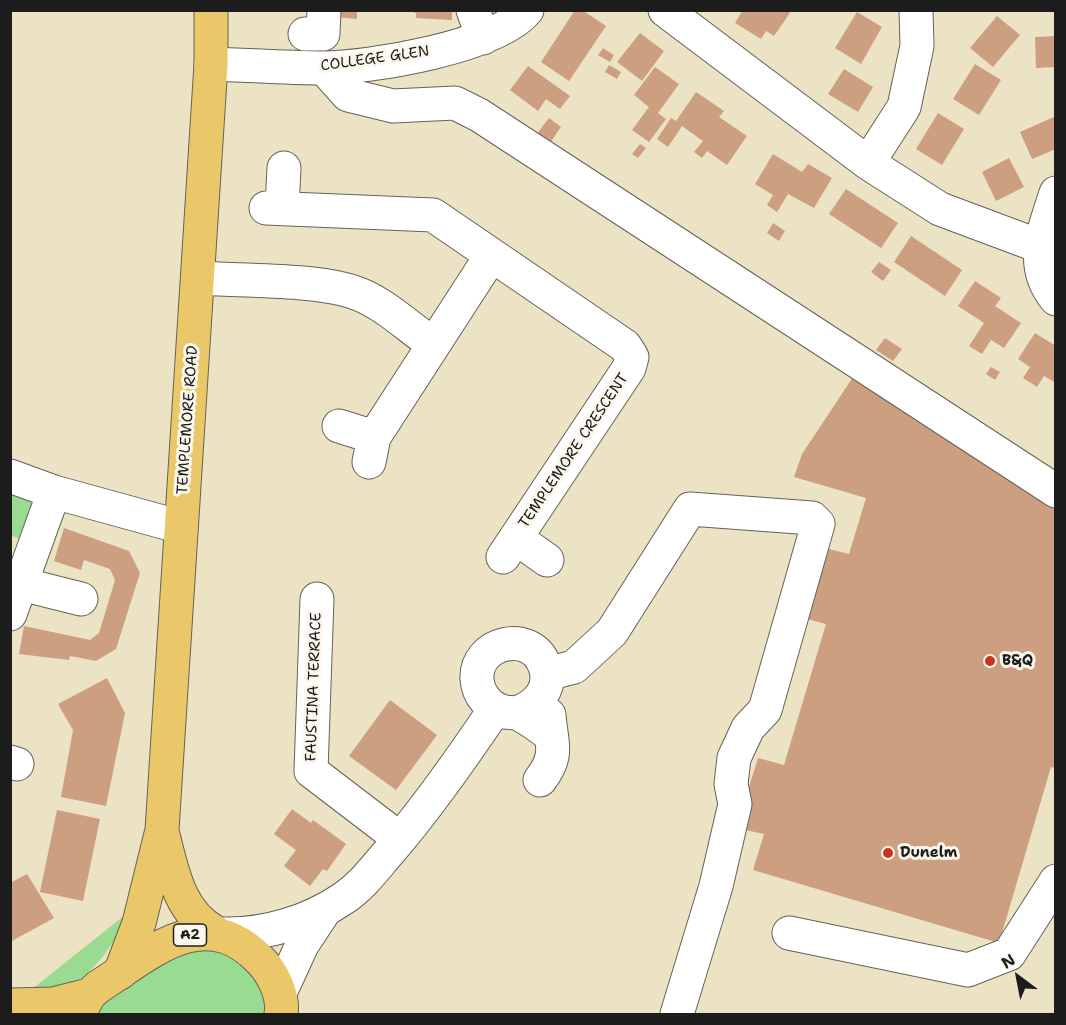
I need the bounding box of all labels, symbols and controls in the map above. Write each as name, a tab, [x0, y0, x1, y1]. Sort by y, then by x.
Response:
street label: COLLEGE GLEN	[320, 42, 430, 76]
street label: TEMPLEMORE ROAD	[174, 345, 202, 495]
street label: TEMPLEMORE CRESCENT	[515, 370, 633, 532]
street label: FAUSTINA TERRACE	[302, 612, 326, 762]
place label: B&Q	[1002, 652, 1033, 670]
marker: B&Q	[983, 654, 997, 668]
place label: Dunelm	[900, 844, 958, 862]
marker: Dunelm	[881, 846, 895, 860]
road number: A2	[174, 924, 207, 946]
north arrow	[988, 947, 1048, 1007]
text: N	[997, 949, 1019, 974]

